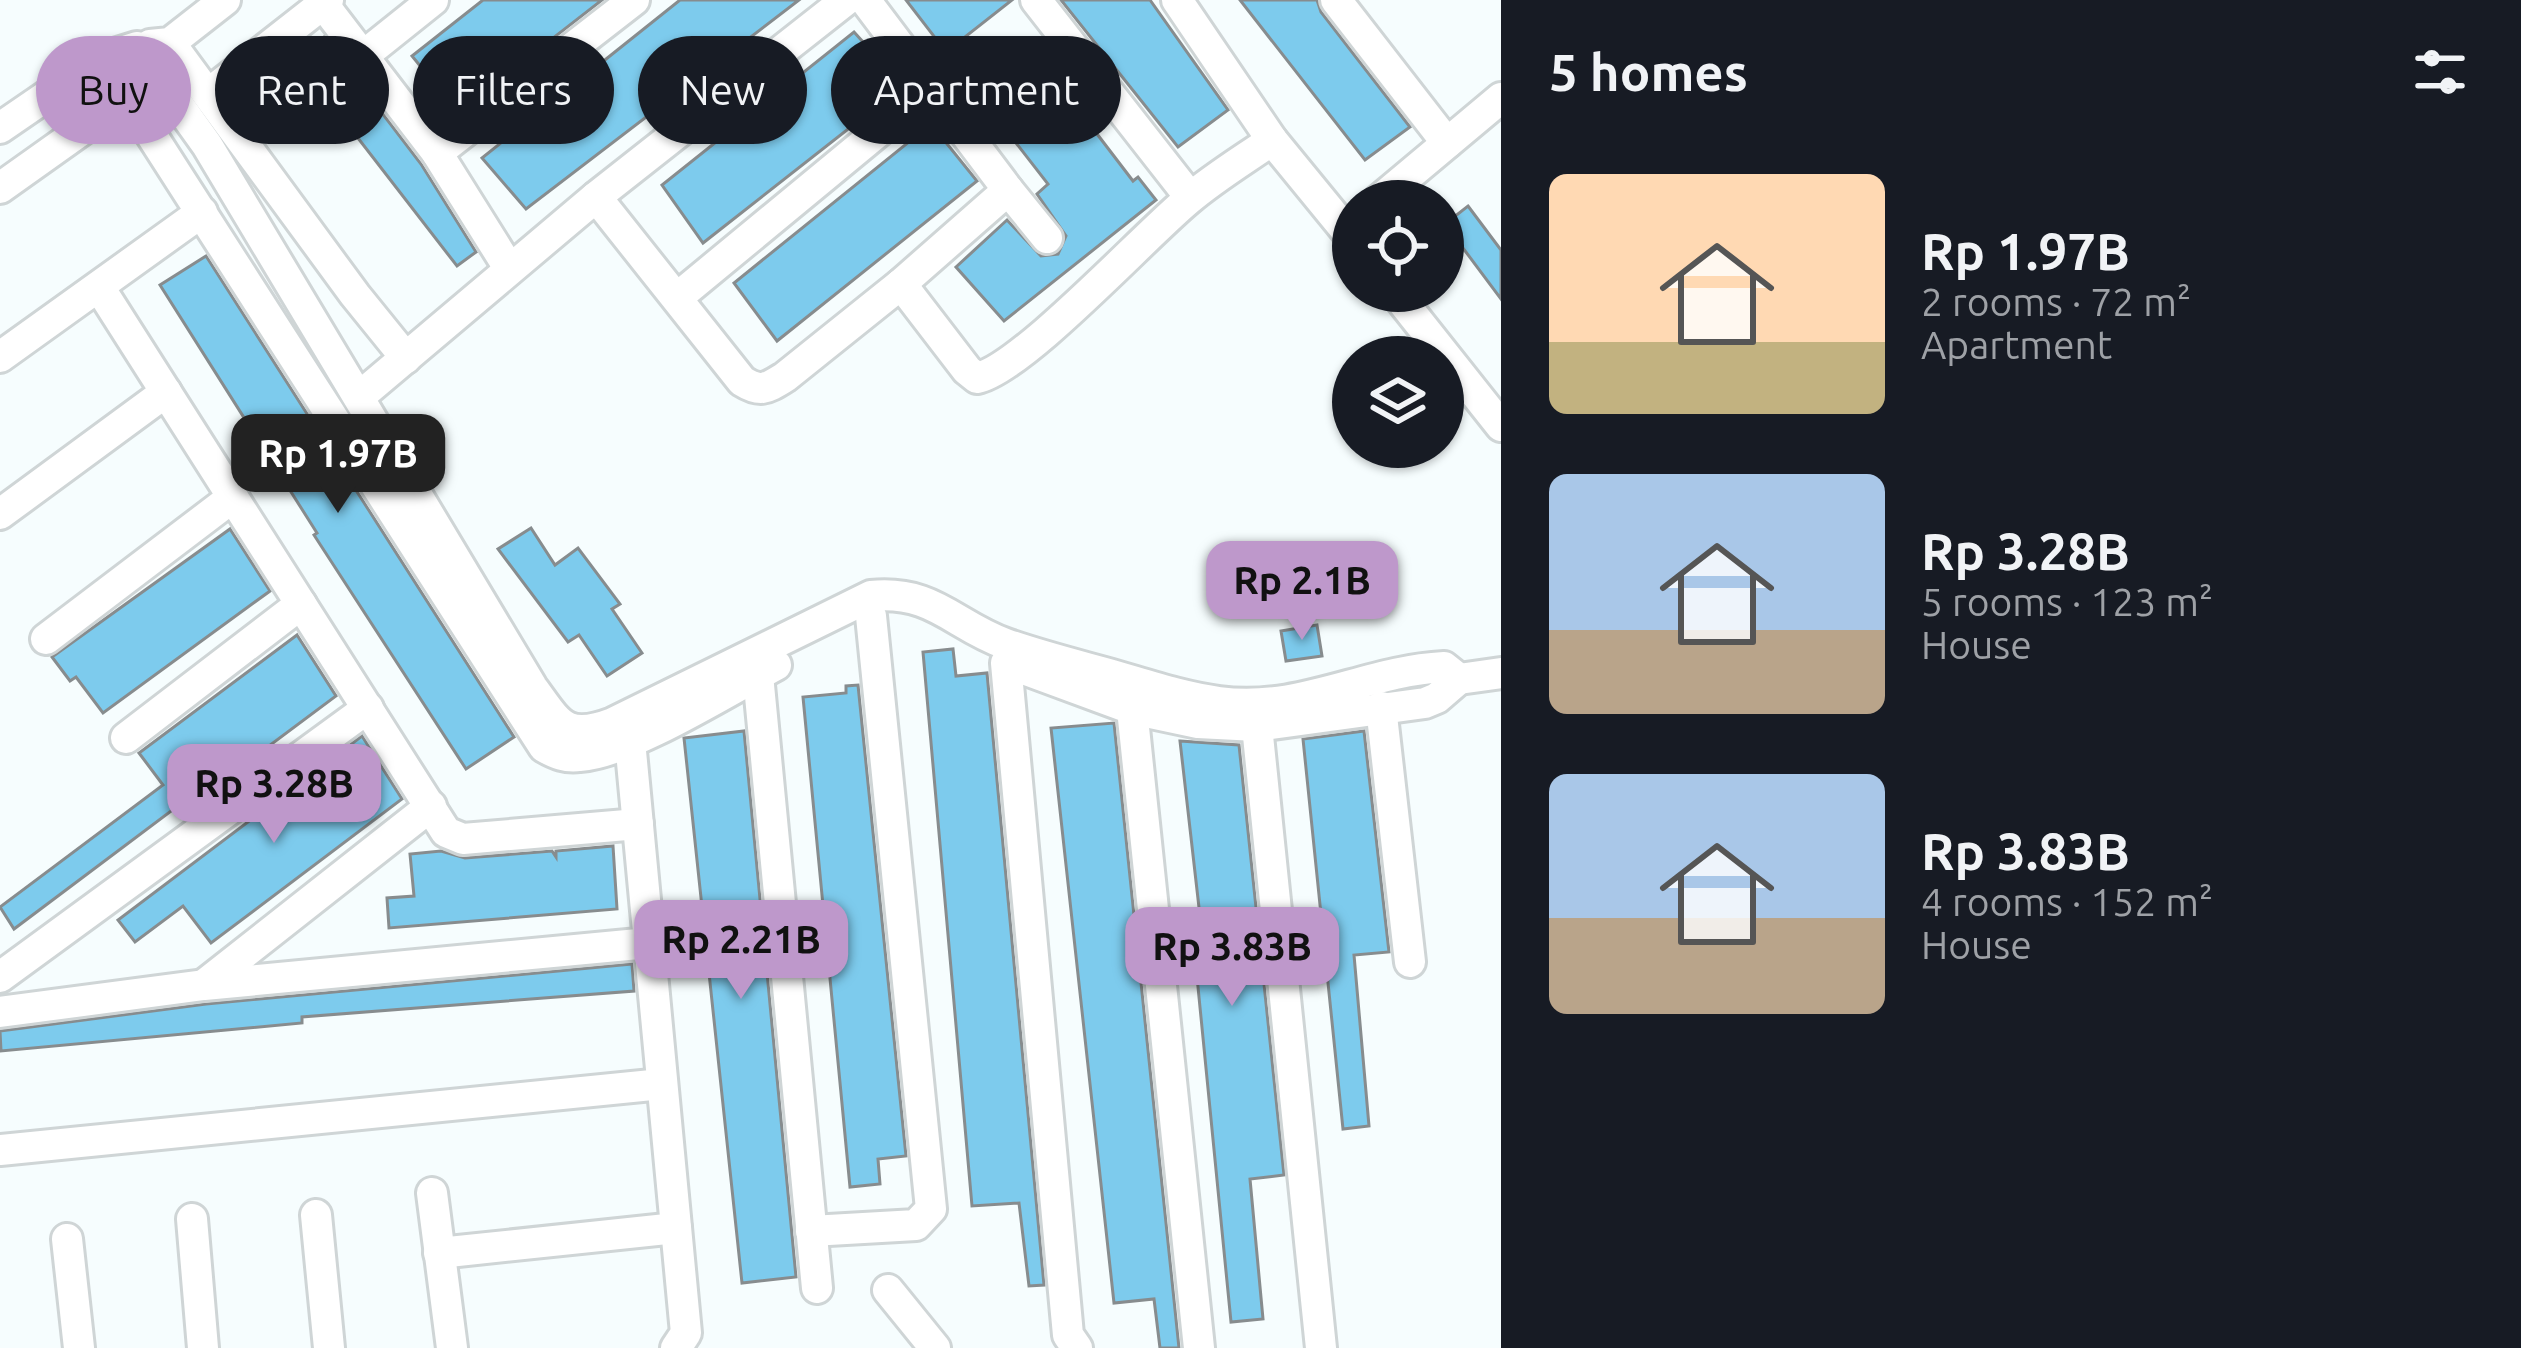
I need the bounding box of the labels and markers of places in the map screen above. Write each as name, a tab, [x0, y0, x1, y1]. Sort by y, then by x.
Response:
pin: Rp 1.97B	[214, 414, 462, 516]
pin: Rp 2.1B	[1191, 541, 1413, 643]
pin: Rp 3.28B	[150, 744, 398, 846]
pin: Rp 2.21B	[617, 900, 865, 1002]
pin: Rp 3.83B	[1108, 907, 1356, 1009]

